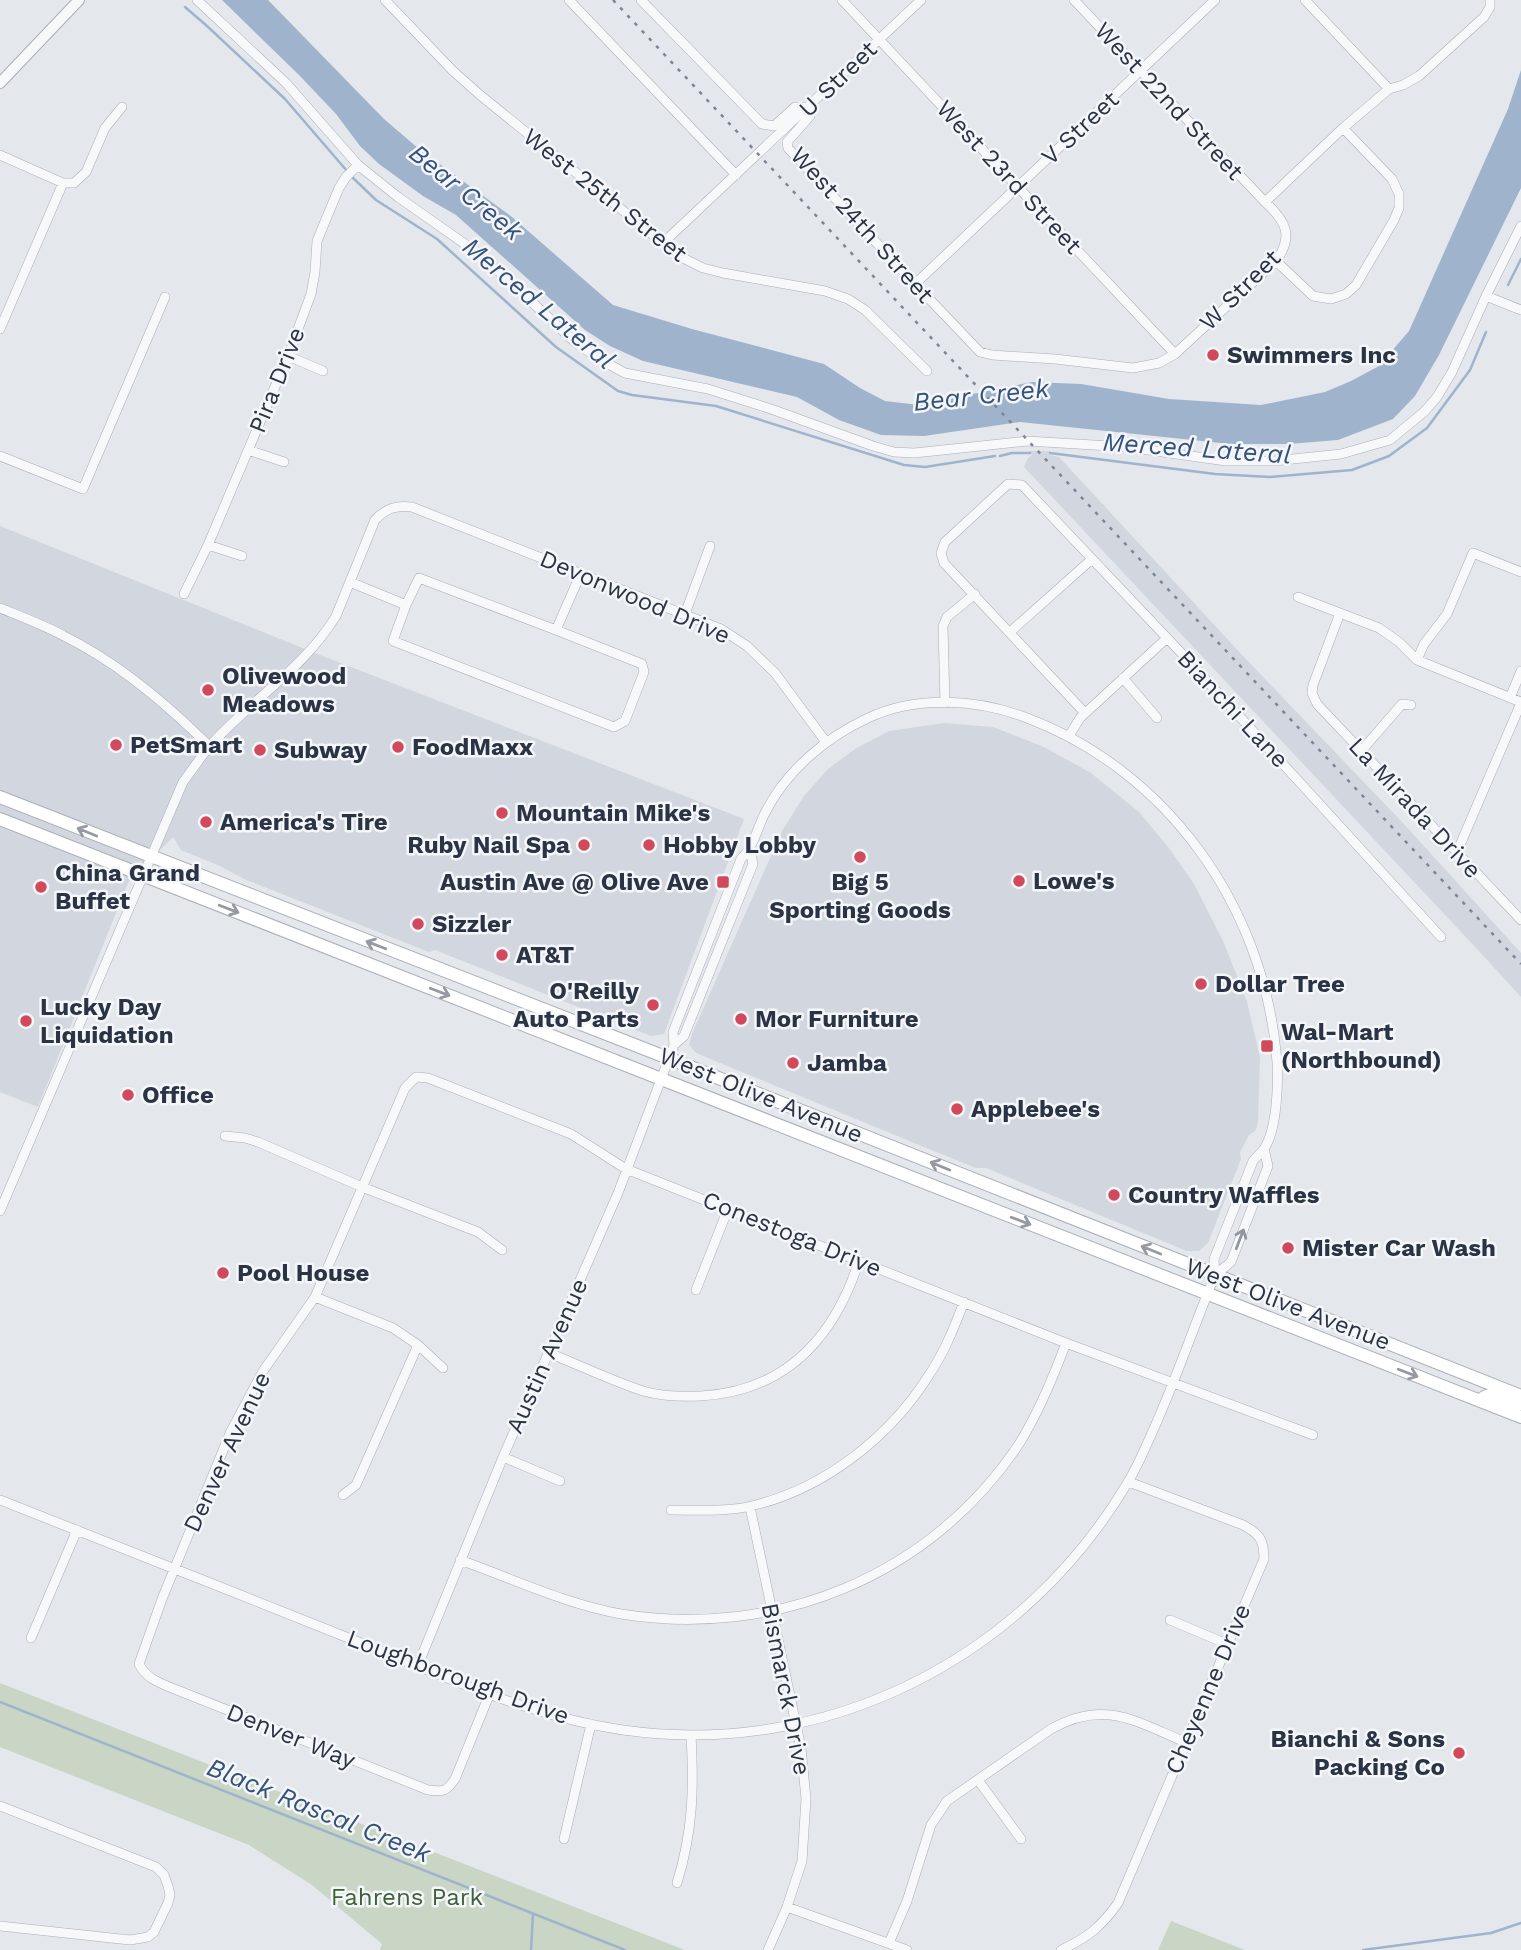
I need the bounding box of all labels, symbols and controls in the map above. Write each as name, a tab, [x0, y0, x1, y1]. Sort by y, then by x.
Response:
street label: West 22nd Street	[1089, 16, 1249, 186]
street label: U Street	[793, 35, 883, 123]
street label: V Street	[1036, 85, 1124, 171]
street label: West 23rd Street	[931, 94, 1087, 260]
street label: West 25th Street	[517, 122, 693, 268]
water label: Bear Creek	[403, 137, 529, 247]
street label: West 24th Street	[785, 141, 939, 309]
water label: Merced Lateral	[457, 231, 621, 375]
street label: W Street	[1194, 244, 1286, 336]
street label: Pira Drive	[243, 323, 311, 437]
place label: Swimmers Inc	[1227, 341, 1396, 369]
marker: Swimmers Inc	[1205, 347, 1221, 363]
water label: Bear Creek	[911, 373, 1051, 417]
water label: Merced Lateral	[1102, 426, 1292, 470]
street label: Devonwood Drive	[536, 544, 734, 650]
street label: Bianchi Lane	[1172, 645, 1294, 773]
place label: Olivewood Meadows	[222, 662, 346, 718]
marker: Olivewood Meadows	[200, 682, 216, 698]
place label: PetSmart	[130, 731, 243, 759]
street label: La Mirada Drive	[1343, 732, 1487, 884]
place label: FoodMaxx	[412, 733, 533, 761]
place label: Subway	[274, 736, 368, 764]
marker: PetSmart	[108, 737, 124, 753]
marker: FoodMaxx	[390, 739, 406, 755]
marker: Subway	[252, 742, 268, 758]
place label: Mountain Mike's	[516, 799, 710, 827]
marker: Mountain Mike's	[494, 805, 510, 821]
place label: America's Tire	[220, 808, 388, 836]
marker: America's Tire	[198, 814, 214, 830]
one-way arrow	[76, 824, 98, 837]
place label: Ruby Nail Spa	[407, 831, 570, 859]
place label: Hobby Lobby	[663, 831, 817, 859]
marker: Ruby Nail Spa	[576, 837, 592, 853]
marker: Hobby Lobby	[641, 837, 657, 853]
marker: Big 5 Sporting Goods	[852, 849, 868, 865]
place label: China Grand Buffet	[55, 859, 200, 915]
place label: Lowe's	[1033, 867, 1115, 895]
place label: Austin Ave @ Olive Ave	[440, 868, 709, 896]
place label: Big 5 Sporting Goods	[769, 868, 951, 924]
marker: Lowe's	[1011, 873, 1027, 889]
marker: Austin Ave @ Olive Ave	[715, 874, 731, 890]
marker: China Grand Buffet	[33, 879, 49, 895]
one-way arrow	[217, 903, 239, 916]
place label: Sizzler	[432, 910, 512, 938]
marker: Sizzler	[410, 916, 426, 932]
one-way arrow	[366, 937, 388, 950]
place label: AT&T	[516, 941, 575, 969]
marker: AT&T	[494, 947, 510, 963]
place label: Dollar Tree	[1215, 970, 1345, 998]
marker: Dollar Tree	[1193, 976, 1209, 992]
place label: O'Reilly Auto Parts	[513, 977, 639, 1033]
one-way arrow	[429, 987, 451, 1000]
place label: Lucky Day Liquidation	[40, 993, 174, 1049]
marker: O'Reilly Auto Parts	[645, 997, 661, 1013]
place label: Mor Furniture	[755, 1005, 919, 1033]
marker: Mor Furniture	[733, 1011, 749, 1027]
marker: Lucky Day Liquidation	[18, 1013, 34, 1029]
place label: Wal-Mart (Northbound)	[1281, 1018, 1442, 1074]
marker: Wal-Mart (Northbound)	[1259, 1038, 1275, 1054]
street label: West Olive Avenue	[655, 1041, 867, 1149]
place label: Jamba	[807, 1049, 887, 1077]
marker: Jamba	[785, 1055, 801, 1071]
place label: Office	[142, 1081, 214, 1109]
marker: Office	[120, 1087, 136, 1103]
place label: Applebee's	[971, 1095, 1100, 1123]
marker: Applebee's	[949, 1101, 965, 1117]
one-way arrow	[930, 1158, 951, 1171]
place label: Country Waffles	[1128, 1181, 1320, 1209]
street label: Conestoga Drive	[699, 1185, 885, 1283]
marker: Country Waffles	[1106, 1187, 1122, 1203]
one-way arrow	[1009, 1215, 1031, 1228]
one-way arrow	[1235, 1228, 1247, 1250]
place label: Mister Car Wash	[1302, 1234, 1496, 1262]
marker: Mister Car Wash	[1280, 1240, 1296, 1256]
one-way arrow	[1141, 1242, 1163, 1255]
street label: West Olive Avenue	[1182, 1252, 1394, 1356]
place label: Pool House	[237, 1259, 369, 1287]
marker: Pool House	[215, 1265, 231, 1281]
street label: Austin Avenue	[500, 1274, 594, 1438]
one-way arrow	[1396, 1367, 1418, 1380]
street label: Denver Avenue	[178, 1368, 276, 1536]
street label: Bismarck Drive	[756, 1600, 816, 1778]
street label: Cheyenne Drive	[1160, 1600, 1256, 1778]
street label: Loughborough Drive	[343, 1624, 573, 1730]
street label: Denver Way	[223, 1697, 360, 1775]
place label: Bianchi & Sons Packing Co	[1271, 1725, 1445, 1781]
marker: Bianchi & Sons Packing Co	[1451, 1745, 1467, 1761]
water label: Black Rascal Creek	[203, 1751, 436, 1869]
park label: Fahrens Park	[331, 1883, 484, 1911]

